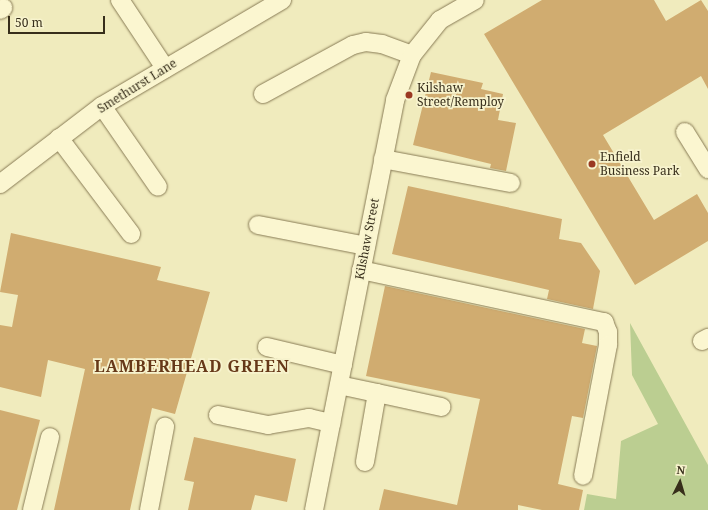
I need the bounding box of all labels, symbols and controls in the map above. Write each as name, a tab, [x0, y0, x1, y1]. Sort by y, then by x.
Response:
scale bar	[10, 8, 107, 34]
text: 50 m	[15, 14, 43, 31]
street label: Smethurst Lane	[95, 56, 179, 116]
place label: Kilshaw Street/Remploy	[417, 81, 504, 109]
marker: Kilshaw Street/Remploy	[404, 90, 414, 100]
place label: Enfield Business Park	[600, 150, 679, 178]
marker: Enfield Business Park	[587, 159, 597, 169]
street label: Kilshaw Street	[352, 197, 382, 281]
district label: LAMBERHEAD GREEN	[94, 356, 290, 376]
north arrow	[660, 462, 700, 502]
text: N	[676, 462, 686, 477]

